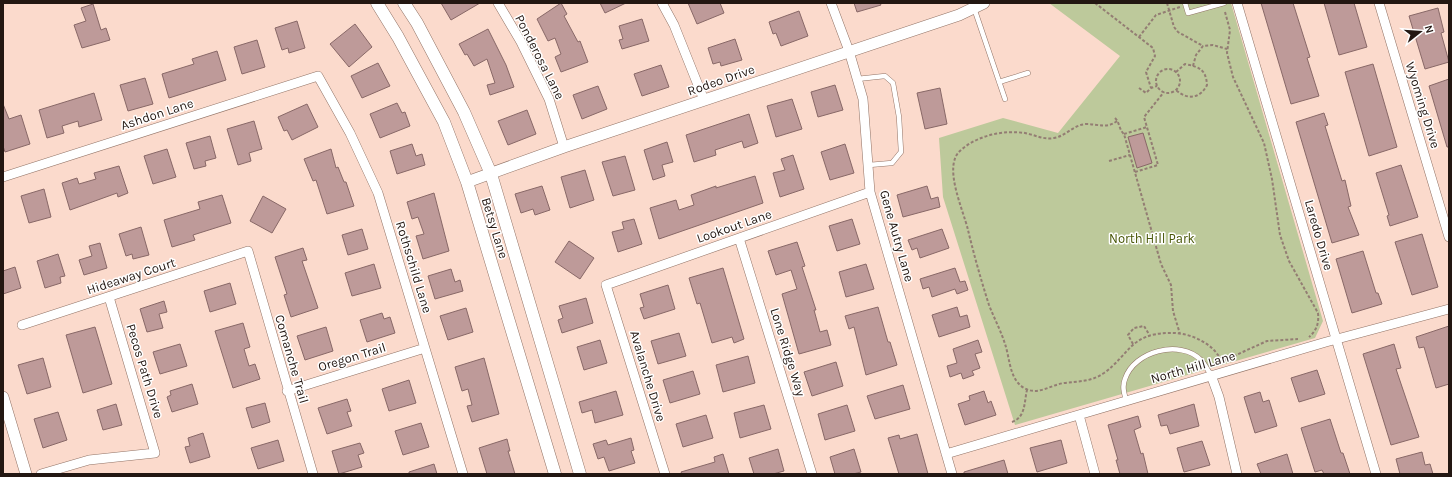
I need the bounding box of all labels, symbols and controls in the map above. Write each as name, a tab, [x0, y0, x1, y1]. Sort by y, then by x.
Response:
street label: Ponderosa Lane	[512, 12, 568, 102]
north arrow	[1400, 12, 1440, 52]
text: N	[1422, 24, 1436, 35]
street label: Wyoming Drive	[1403, 60, 1443, 150]
street label: Rodeo Drive	[685, 61, 757, 98]
street label: Ashdon Lane	[119, 95, 196, 133]
street label: Gene Autry Lane	[877, 189, 917, 284]
street label: Betsy Lane	[479, 196, 511, 261]
street label: Laredo Drive	[1302, 198, 1336, 272]
street label: Lookout Lane	[695, 206, 774, 246]
street label: Rothschild Lane	[393, 219, 435, 315]
park label: North Hill Park	[1109, 231, 1195, 246]
street label: Hideaway Court	[85, 255, 177, 297]
street label: Lone Ridge Way	[767, 306, 809, 398]
street label: Comanche Trail	[272, 313, 312, 405]
street label: Pecos Path Drive	[123, 322, 167, 420]
street label: Avalanche Drive	[627, 329, 669, 424]
street label: Oregon Trail	[316, 340, 388, 374]
street label: North Hill Lane	[1149, 348, 1237, 386]

